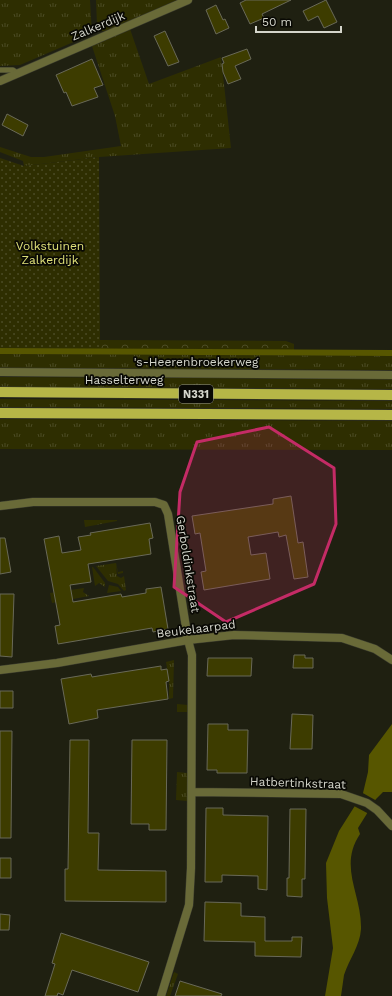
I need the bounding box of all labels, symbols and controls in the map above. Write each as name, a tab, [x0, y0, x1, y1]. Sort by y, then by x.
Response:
street label: Zalkerdijk	[69, 8, 127, 44]
scale bar	[256, 8, 341, 34]
text: 50 m	[262, 15, 292, 29]
park label: Volkstuinen Zalkerdijk	[16, 239, 84, 267]
street label: 's-Heerenbroekerweg	[134, 355, 259, 369]
street label: Hasselterweg	[85, 373, 164, 387]
road number: N331	[179, 385, 213, 403]
street label: Gerboldinkstraat	[173, 514, 203, 614]
street label: Beukelaarpad	[156, 617, 236, 641]
street label: Hatbertinkstraat	[250, 774, 346, 792]

